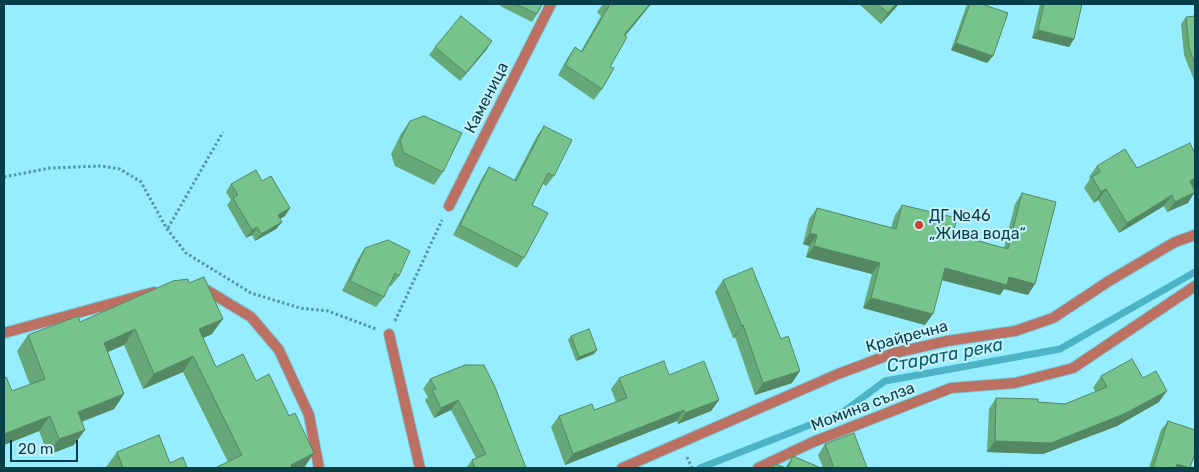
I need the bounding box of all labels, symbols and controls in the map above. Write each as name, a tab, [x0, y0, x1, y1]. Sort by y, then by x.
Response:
street label: Каменица	[461, 59, 513, 137]
place label: ДГ №46 „Жива вода“	[929, 206, 1026, 244]
marker: ДГ №46 „Жива вода“	[913, 219, 925, 231]
street label: Крайречна	[864, 317, 950, 357]
water label: Старата река	[885, 334, 1005, 378]
street label: Момина сълза	[809, 378, 917, 436]
scale bar	[12, 430, 80, 462]
text: 20 m	[18, 440, 53, 458]

